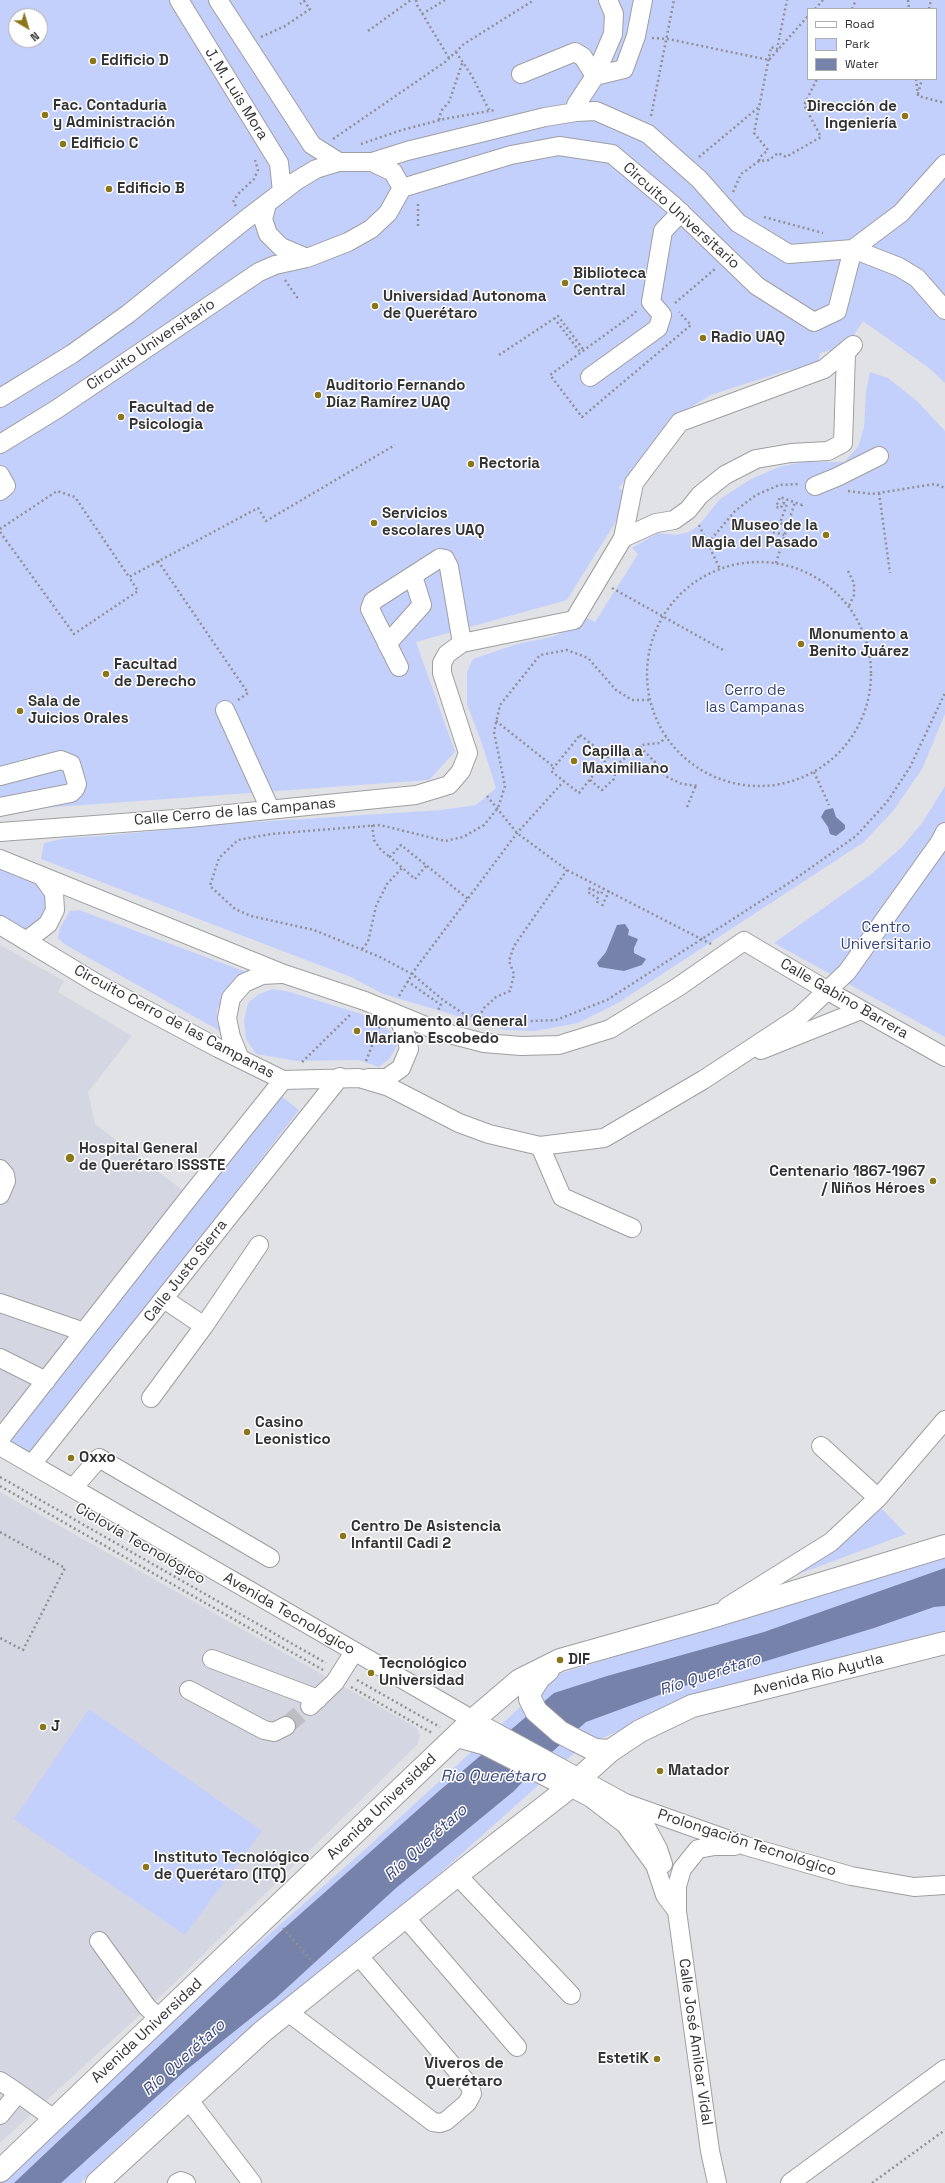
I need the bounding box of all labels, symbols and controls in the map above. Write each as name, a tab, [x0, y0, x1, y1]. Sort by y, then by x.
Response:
north arrow	[8, 8, 48, 48]
legend	[807, 8, 937, 80]
text: Road	[845, 16, 874, 32]
text: N	[28, 29, 42, 44]
text: Park	[845, 36, 870, 52]
street label: J. M. Luis Mora	[200, 45, 272, 143]
place label: Edificio D	[101, 52, 169, 70]
marker: Edificio D	[88, 56, 98, 66]
text: Water	[845, 56, 879, 72]
place label: Fac. Contaduria y Administración	[53, 97, 175, 132]
place label: Dirección de Ingeniería	[807, 98, 897, 133]
marker: Fac. Contaduria y Administración	[40, 110, 50, 120]
marker: Dirección de Ingeniería	[900, 111, 910, 121]
place label: Edificio C	[71, 135, 138, 153]
marker: Edificio C	[58, 139, 68, 149]
street label: Circuito Universitario	[619, 159, 743, 273]
place label: Edificio B	[117, 180, 185, 198]
marker: Edificio B	[104, 184, 114, 194]
place label: Biblioteca Central	[573, 265, 646, 300]
marker: Biblioteca Central	[560, 278, 570, 288]
place label: Universidad Autonoma de Querétaro	[383, 288, 546, 323]
street label: Circuito Universitario	[83, 295, 219, 395]
marker: Universidad Autonoma de Querétaro	[370, 301, 380, 311]
place label: Radio UAQ	[711, 329, 785, 347]
marker: Radio UAQ	[698, 333, 708, 343]
place label: Auditorio Fernando Díaz Ramírez UAQ	[326, 377, 465, 412]
marker: Auditorio Fernando Díaz Ramírez UAQ	[313, 390, 323, 400]
place label: Facultad de Psicologia	[129, 399, 214, 434]
marker: Facultad de Psicologia	[116, 412, 126, 422]
place label: Rectoria	[479, 455, 540, 473]
marker: Rectoria	[466, 459, 476, 469]
place label: Servicios escolares UAQ	[382, 505, 485, 540]
place label: Museo de la Magia del Pasado	[692, 517, 818, 552]
marker: Servicios escolares UAQ	[369, 518, 379, 528]
marker: Museo de la Magia del Pasado	[821, 530, 831, 540]
place label: Monumento a Benito Juárez	[809, 626, 909, 661]
marker: Monumento a Benito Juárez	[796, 639, 806, 649]
place label: Facultad de Derecho	[114, 656, 196, 691]
marker: Facultad de Derecho	[101, 669, 111, 679]
park label: Cerro de las Campanas	[705, 682, 805, 717]
place label: Sala de Juicios Orales	[28, 693, 129, 728]
marker: Sala de Juicios Orales	[15, 706, 25, 716]
place label: Capilla a Maximiliano	[582, 743, 669, 778]
marker: Capilla a Maximiliano	[569, 756, 579, 766]
street label: Calle Cerro de las Campanas	[133, 794, 337, 830]
park label: Centro Universitario	[841, 919, 931, 954]
street label: Calle Gabino Barrera	[777, 955, 911, 1043]
street label: Circuito Cerro de las Campanas	[71, 961, 277, 1083]
place label: Monumento al General Mariano Escobedo	[365, 1013, 527, 1048]
marker: Monumento al General Mariano Escobedo	[352, 1026, 362, 1036]
place label: Hospital General de Querétaro ISSSTE	[79, 1140, 225, 1175]
marker: Hospital General de Querétaro ISSSTE	[64, 1152, 76, 1164]
place label: Centenario 1867-1967 / Niños Héroes	[769, 1163, 925, 1198]
marker: Centenario 1867-1967 / Niños Héroes	[928, 1176, 938, 1186]
street label: Calle Justo Sierra	[140, 1216, 232, 1326]
place label: Casino Leonistico	[255, 1414, 331, 1449]
marker: Casino Leonistico	[242, 1427, 252, 1437]
place label: Oxxo	[79, 1449, 116, 1467]
marker: Oxxo	[66, 1453, 76, 1463]
street label: Ciclovía Tecnológico	[72, 1499, 208, 1589]
place label: Centro De Asistencia Infantil Cadi 2	[351, 1518, 501, 1553]
marker: Centro De Asistencia Infantil Cadi 2	[338, 1531, 348, 1541]
street label: Avenida Tecnológico	[220, 1569, 358, 1659]
water label: Río Querétaro	[657, 1650, 763, 1700]
street label: Avenida Río Ayutla	[751, 1650, 885, 1700]
place label: DIF	[568, 1651, 590, 1669]
place label: Tecnológico Universidad	[379, 1655, 467, 1690]
marker: DIF	[555, 1655, 565, 1665]
marker: Tecnológico Universidad	[366, 1668, 376, 1678]
place label: J	[51, 1718, 60, 1736]
marker: J	[38, 1722, 48, 1732]
street label: Avenida Universidad	[324, 1750, 440, 1864]
place label: Matador	[668, 1762, 729, 1780]
marker: Matador	[655, 1766, 665, 1776]
water label: Rio Querétaro	[440, 1767, 546, 1787]
water label: Río Querétaro	[381, 1801, 471, 1885]
street label: Prolongación Tecnológico	[655, 1806, 839, 1880]
place label: Instituto Tecnológico de Querétaro (ITQ)	[154, 1849, 309, 1884]
marker: Instituto Tecnológico de Querétaro (ITQ)	[141, 1862, 151, 1872]
street label: Calle José Amilcar Vidal	[674, 1957, 716, 2127]
street label: Avenida Universidad	[88, 1975, 206, 2087]
water label: Río Querétaro	[139, 2016, 229, 2100]
place label: EstetiK	[598, 2050, 649, 2068]
district label: Viveros de Querétaro	[424, 2054, 504, 2092]
marker: EstetiK	[652, 2054, 662, 2064]

